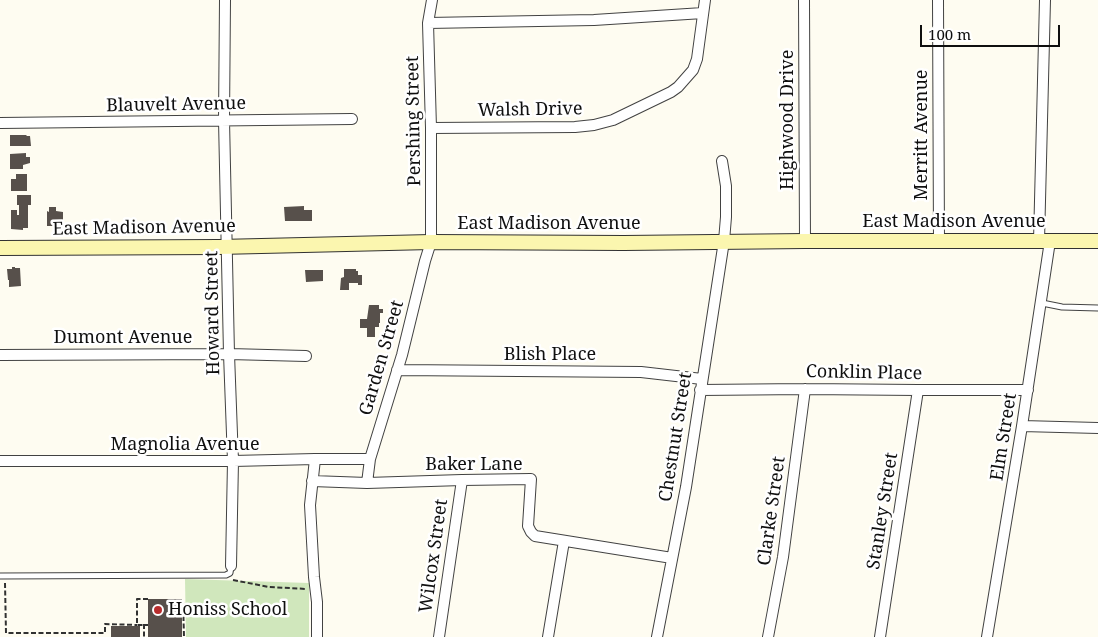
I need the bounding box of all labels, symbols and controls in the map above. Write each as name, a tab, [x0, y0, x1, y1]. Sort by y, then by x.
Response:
scale bar	[923, 15, 1063, 47]
text: 100 m	[928, 24, 971, 44]
street label: Highwood Drive	[777, 50, 799, 190]
street label: Pershing Street	[402, 56, 426, 186]
street label: Merritt Avenue	[911, 70, 933, 200]
street label: Blauvelt Avenue	[106, 93, 246, 117]
street label: Walsh Drive	[477, 98, 583, 122]
street label: East Madison Avenue	[862, 211, 1046, 233]
street label: East Madison Avenue	[457, 213, 641, 235]
street label: East Madison Avenue	[52, 216, 236, 240]
street label: Howard Street	[201, 250, 225, 376]
street label: Garden Street	[355, 298, 409, 418]
street label: Dumont Avenue	[54, 327, 192, 349]
street label: Blish Place	[504, 344, 596, 366]
street label: Conklin Place	[806, 361, 922, 385]
street label: Chestnut Street	[655, 371, 697, 503]
street label: Elm Street	[986, 392, 1022, 482]
street label: Magnolia Avenue	[110, 434, 260, 456]
street label: Stanley Street	[863, 451, 903, 571]
street label: Baker Lane	[425, 454, 523, 476]
street label: Clarke Street	[754, 455, 790, 567]
street label: Wilcox Street	[415, 498, 453, 614]
place label: Honiss School	[168, 599, 287, 621]
marker: Honiss School	[152, 604, 164, 616]

